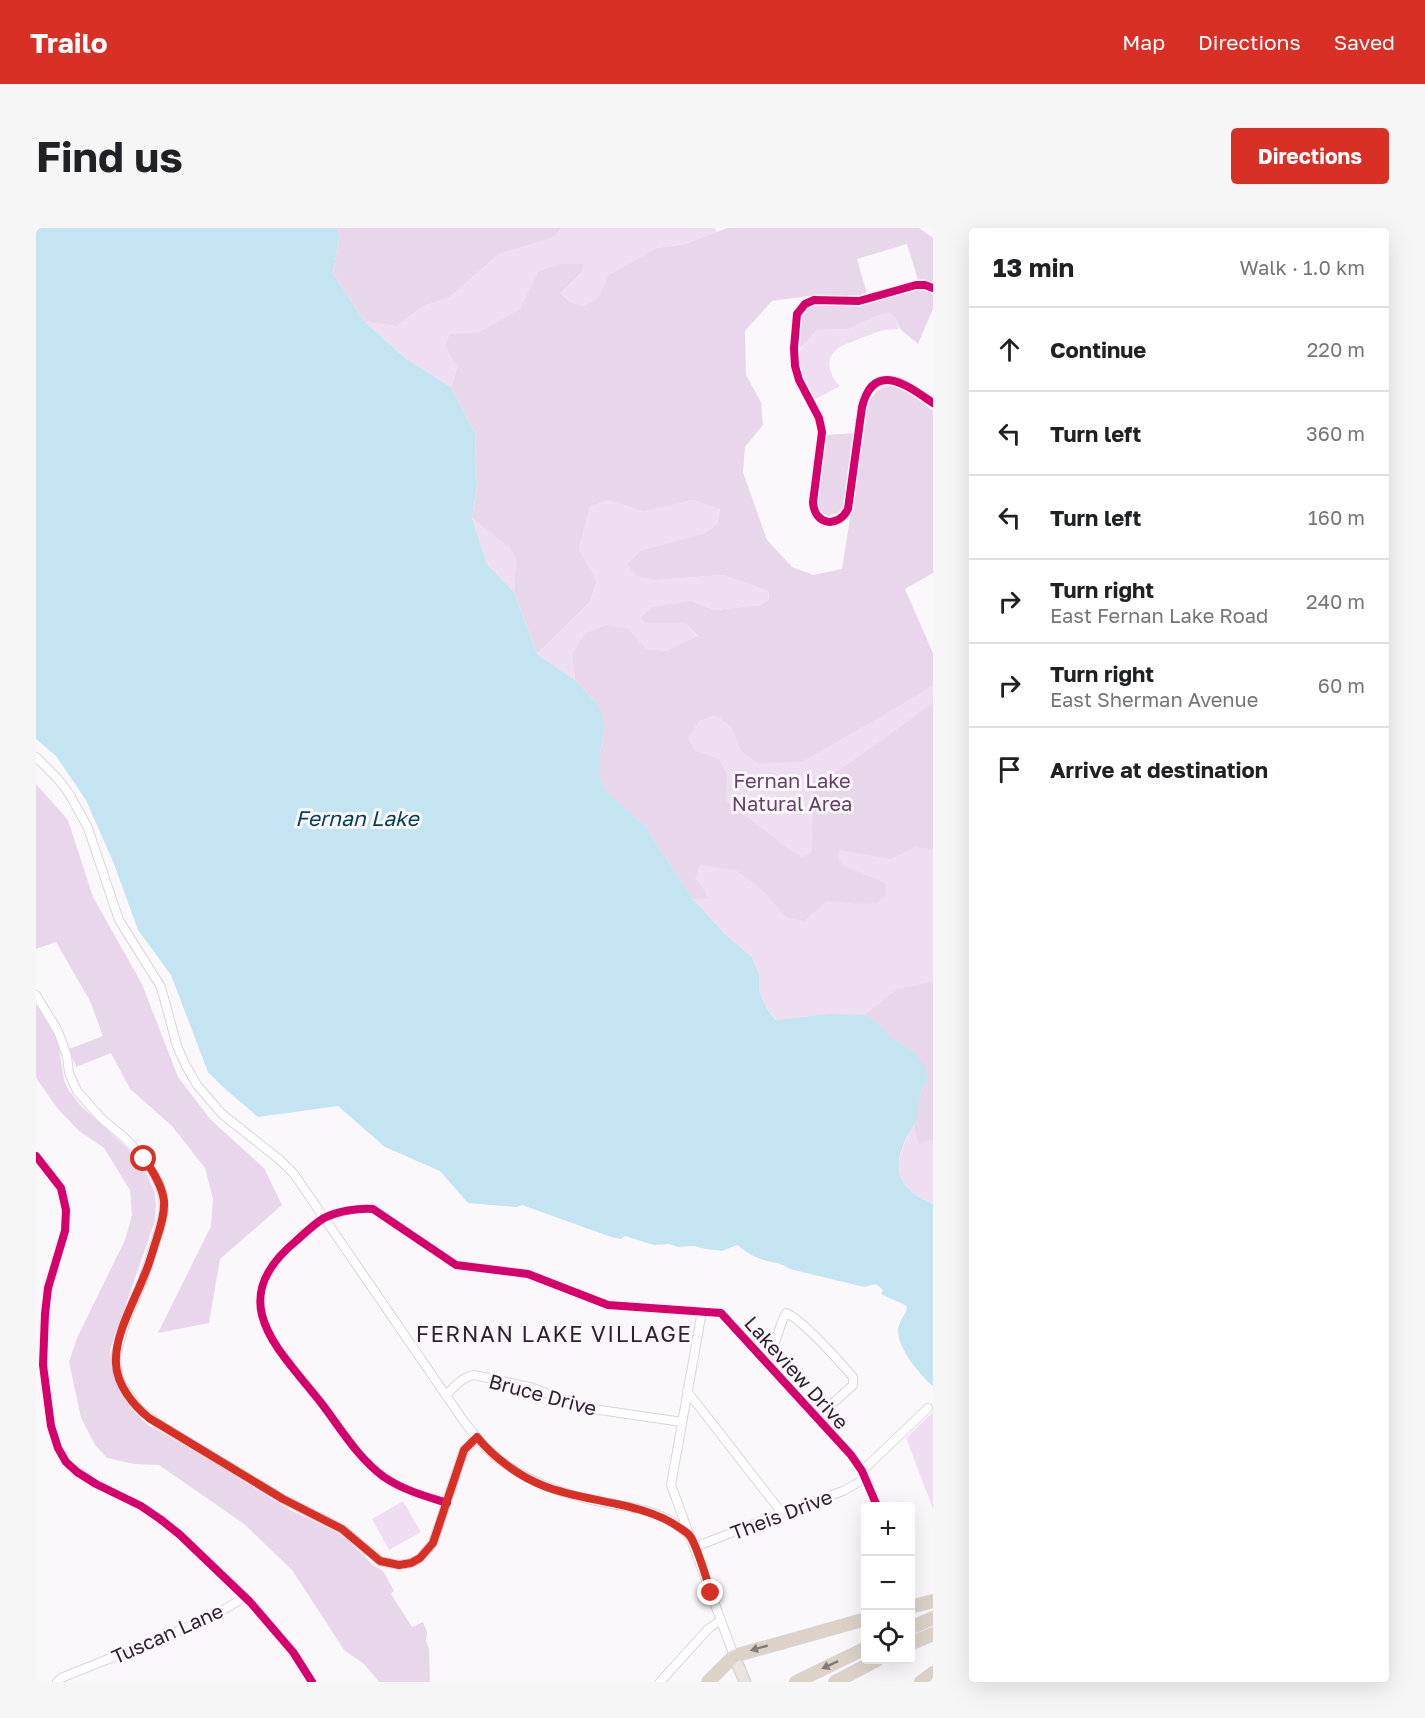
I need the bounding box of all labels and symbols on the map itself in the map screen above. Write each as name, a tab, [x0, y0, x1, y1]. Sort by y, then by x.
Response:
park label: Fernan Lake Natural Area	[732, 768, 852, 815]
water label: Fernan Lake	[295, 805, 420, 831]
route start	[130, 1145, 156, 1171]
street label: Lakeview Drive	[740, 1311, 854, 1433]
district label: FERNAN LAKE VILLAGE	[416, 1320, 692, 1347]
street label: Bruce Drive	[487, 1368, 599, 1420]
street label: Theis Drive	[727, 1484, 835, 1544]
route end	[697, 1579, 723, 1605]
street label: Tuscan Lane	[107, 1598, 227, 1668]
one-way arrow	[750, 1644, 768, 1653]
one-way arrow	[822, 1660, 839, 1669]

